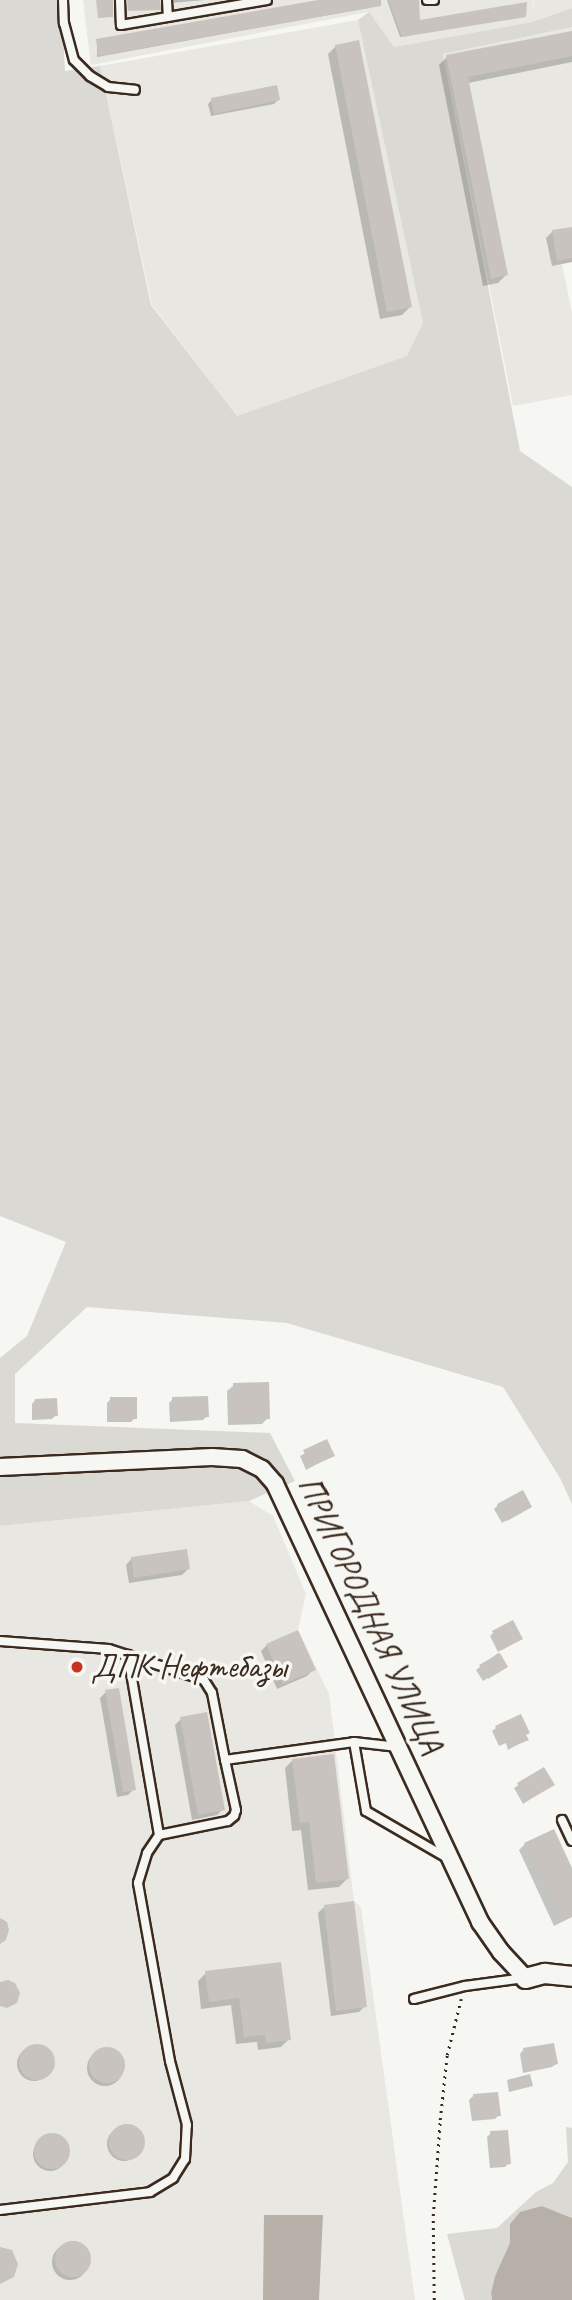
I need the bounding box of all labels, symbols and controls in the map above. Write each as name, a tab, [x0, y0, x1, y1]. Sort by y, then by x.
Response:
street label: ПРИГОРОДНАЯ УЛИЦА	[289, 1471, 451, 1759]
place label: ДПК Нефтебазы	[91, 1647, 287, 1687]
marker: ДПК Нефтебазы	[69, 1659, 85, 1675]

